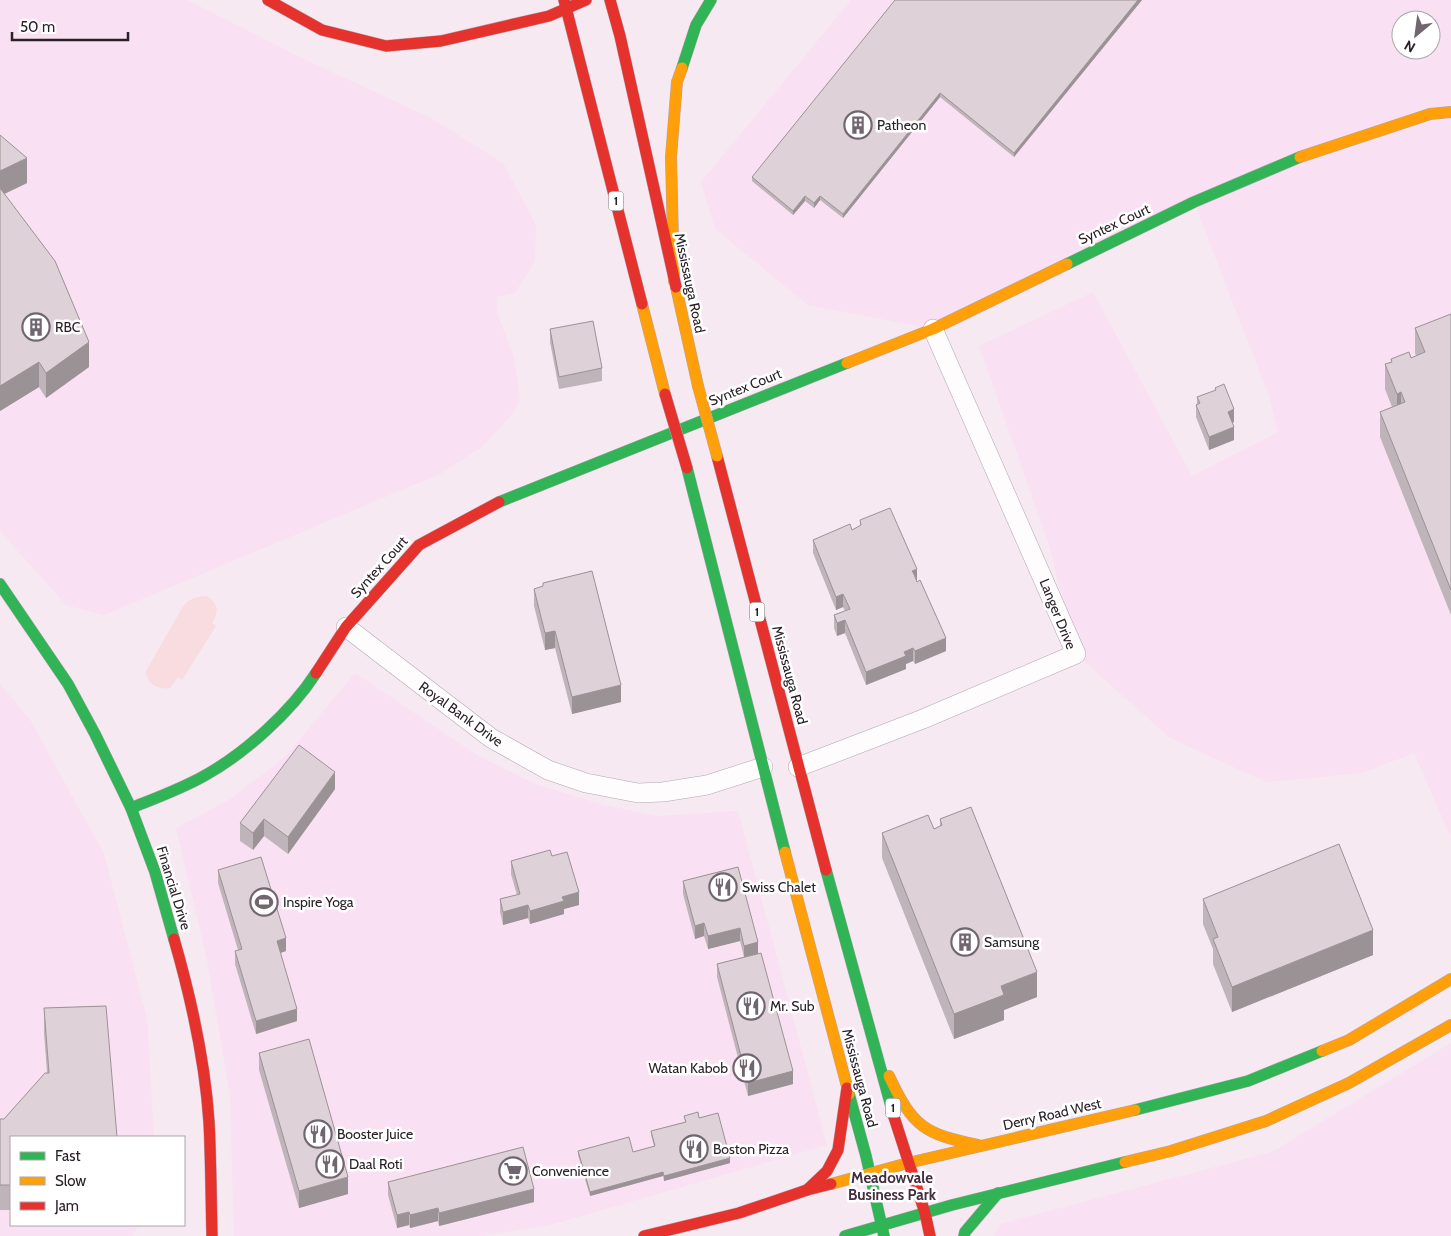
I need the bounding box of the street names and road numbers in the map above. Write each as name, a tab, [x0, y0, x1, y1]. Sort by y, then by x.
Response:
road number: 1	[608, 192, 624, 210]
street label: Syntex Court	[1075, 199, 1153, 248]
street label: Mississauga Road	[671, 231, 709, 335]
street label: Syntex Court	[706, 364, 784, 410]
street label: Syntex Court	[347, 532, 412, 602]
street label: Langer Drive	[1036, 576, 1080, 652]
road number: 1	[750, 602, 764, 622]
street label: Mississauga Road	[768, 624, 812, 726]
street label: Royal Bank Drive	[415, 677, 507, 751]
street label: Financial Drive	[153, 844, 195, 932]
street label: Mississauga Road	[838, 1027, 882, 1129]
street label: Derry Road West	[1001, 1094, 1103, 1134]
road number: 1	[886, 1098, 900, 1118]

